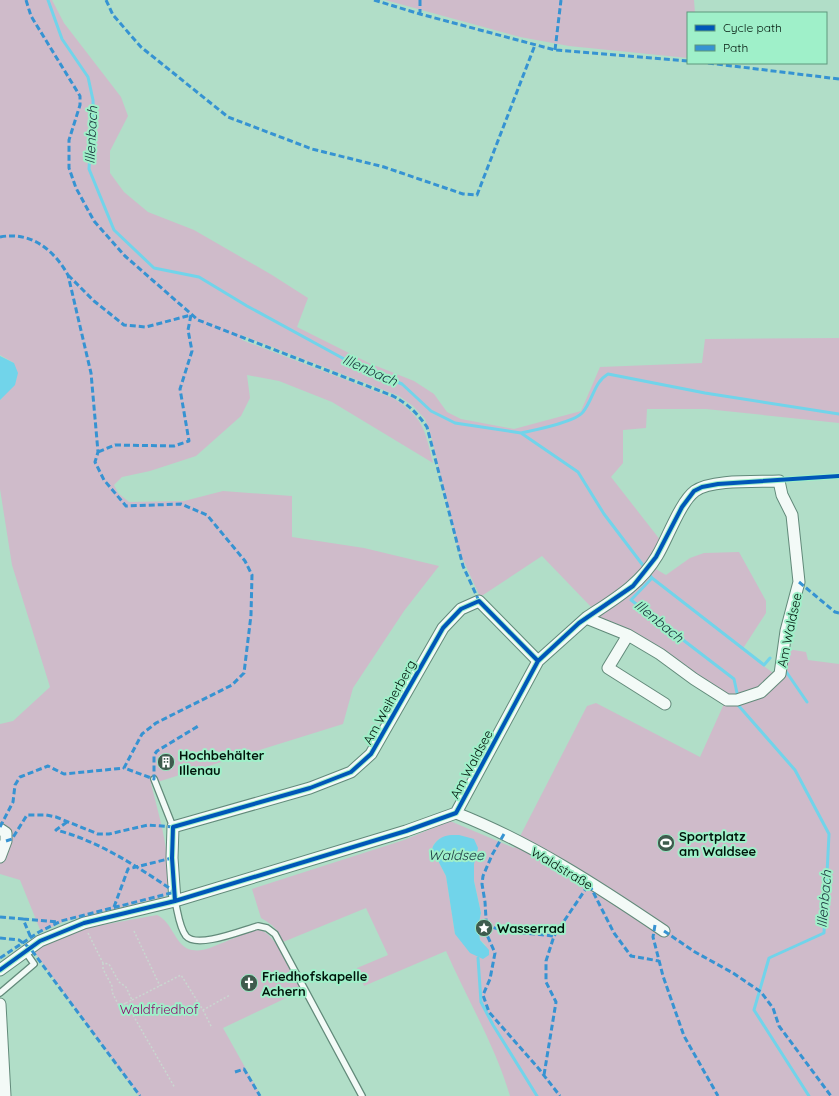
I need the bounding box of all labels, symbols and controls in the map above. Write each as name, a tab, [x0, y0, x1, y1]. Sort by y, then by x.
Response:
legend	[687, 12, 827, 64]
text: Cycle path	[723, 20, 782, 35]
text: Path	[723, 40, 748, 55]
water label: Illenbach	[80, 105, 102, 164]
water label: Illenbach	[340, 350, 401, 390]
street label: Am Waldsee	[773, 591, 805, 669]
water label: Illenbach	[631, 596, 688, 647]
street label: Am Weiherberg	[359, 657, 419, 747]
street label: Am Waldsee	[446, 727, 496, 801]
place label: Hochbehälter Illenau	[179, 747, 265, 778]
building icon: Hochbehälter Illenau	[156, 752, 176, 772]
place label: Sportplatz am Waldsee	[679, 828, 757, 859]
sports icon: Sportplatz am Waldsee	[656, 833, 676, 853]
street label: Waldstraße	[528, 843, 596, 893]
water label: Waldsee	[428, 846, 485, 864]
water label: Illenbach	[813, 868, 836, 929]
place icon: Wasserrad	[474, 918, 494, 938]
place label: Wasserrad	[497, 920, 565, 936]
place label: Friedhofskapelle Achern	[262, 968, 368, 999]
church icon: Friedhofskapelle Achern	[239, 973, 259, 993]
park label: Waldfriedhof	[120, 1001, 199, 1017]

